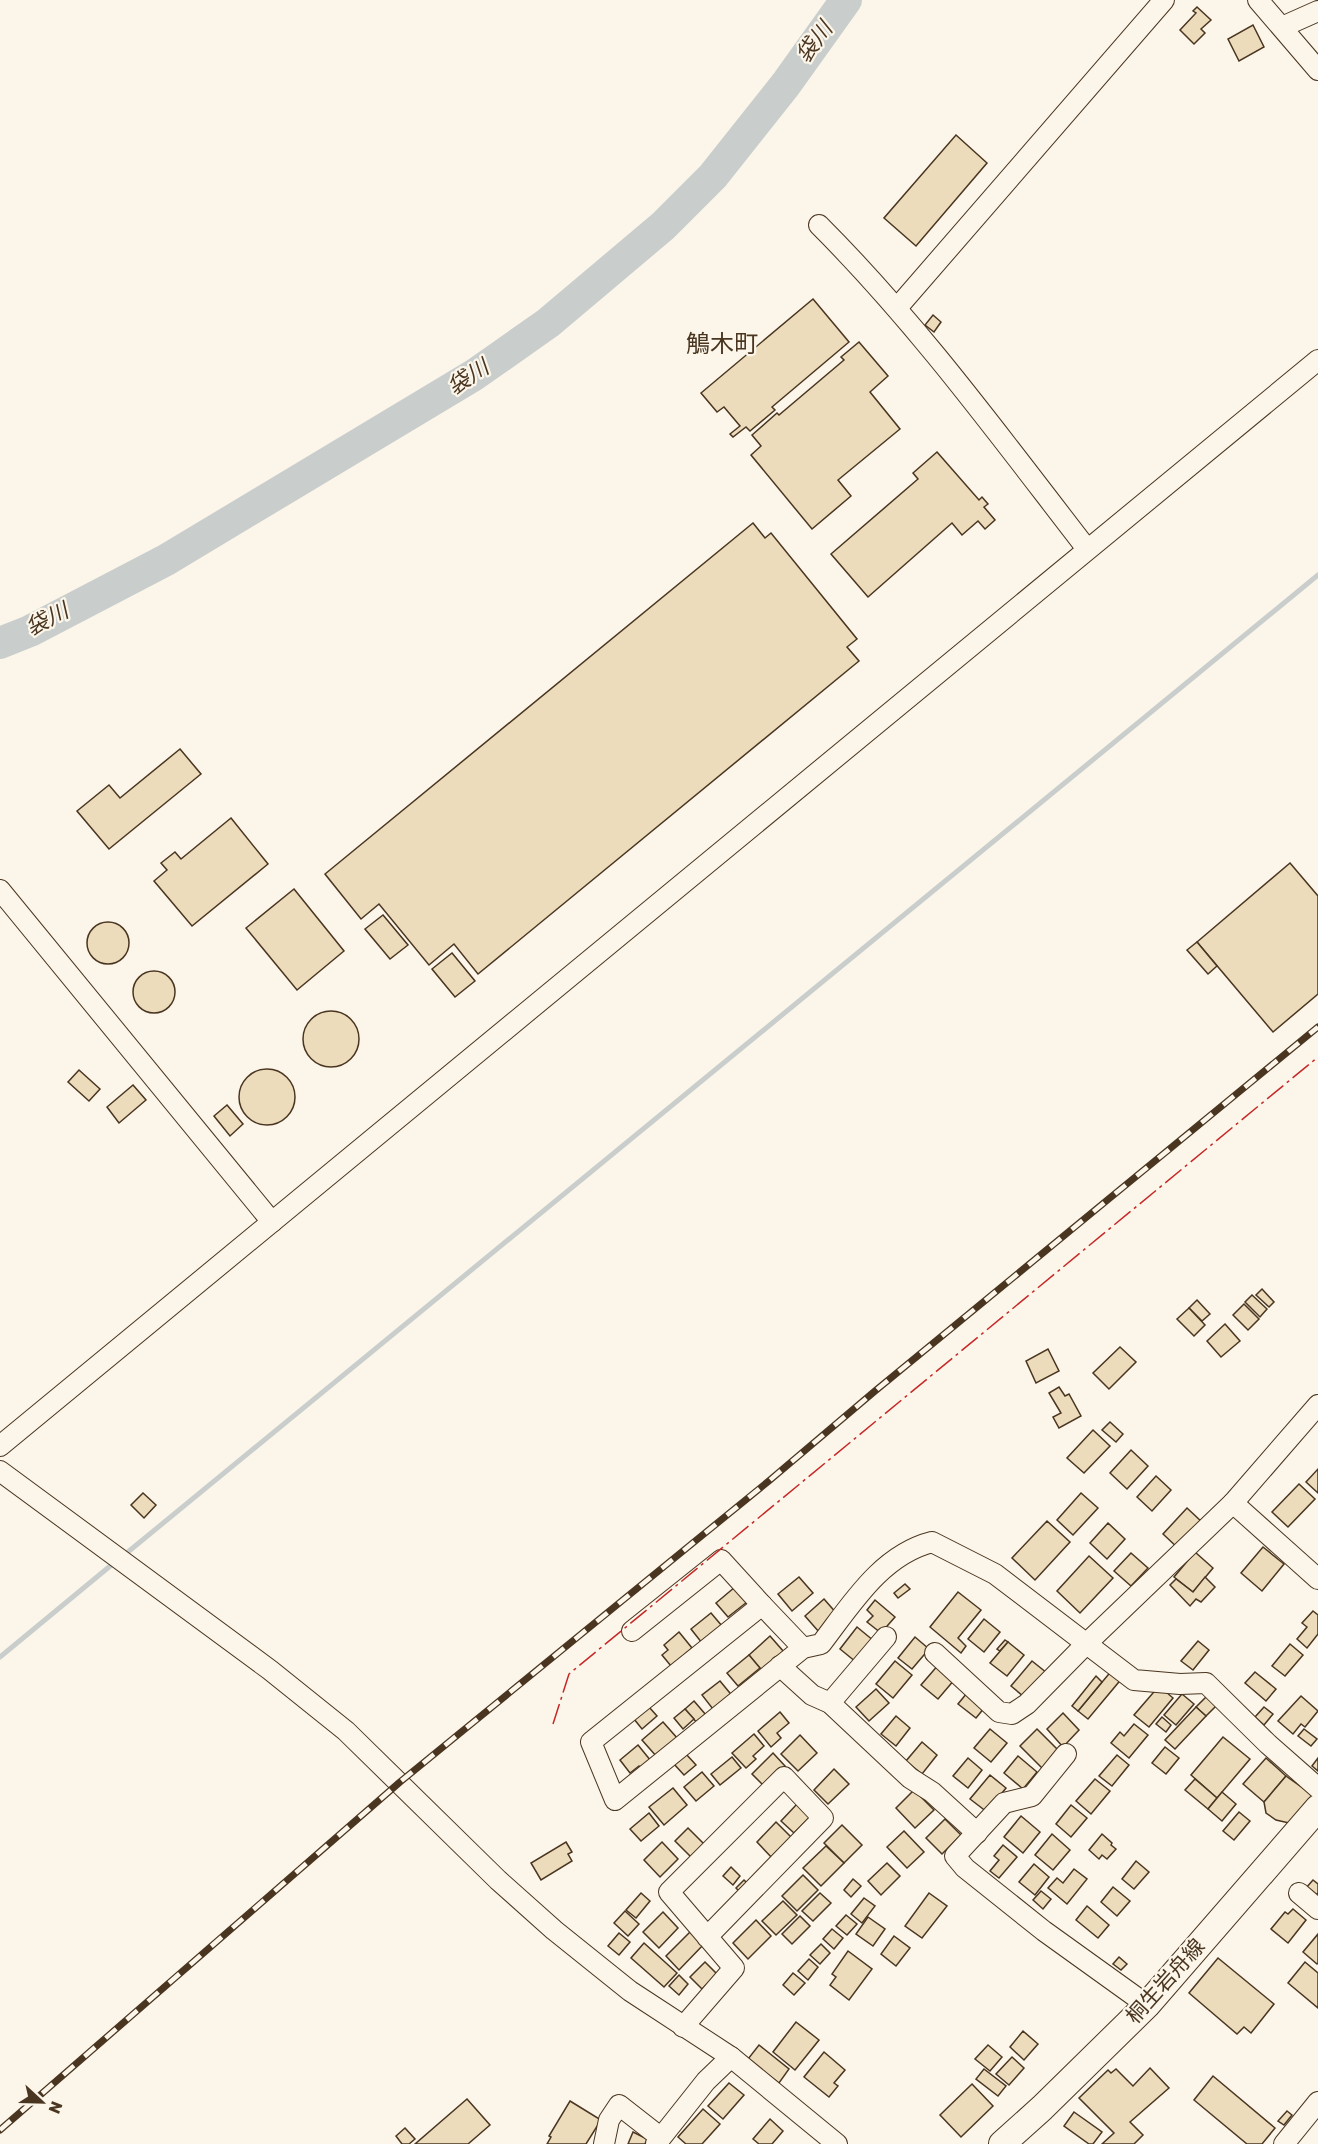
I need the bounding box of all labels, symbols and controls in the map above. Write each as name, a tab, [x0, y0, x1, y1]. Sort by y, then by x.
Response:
water label: 袋川	[790, 15, 839, 68]
district label: 鵤木町	[686, 330, 758, 358]
water label: 袋川	[442, 353, 495, 400]
water label: 袋川	[21, 596, 75, 641]
street label: 桐生岩舟線	[1121, 1934, 1209, 2028]
north arrow	[12, 2072, 72, 2132]
text: N	[44, 2099, 66, 2116]

